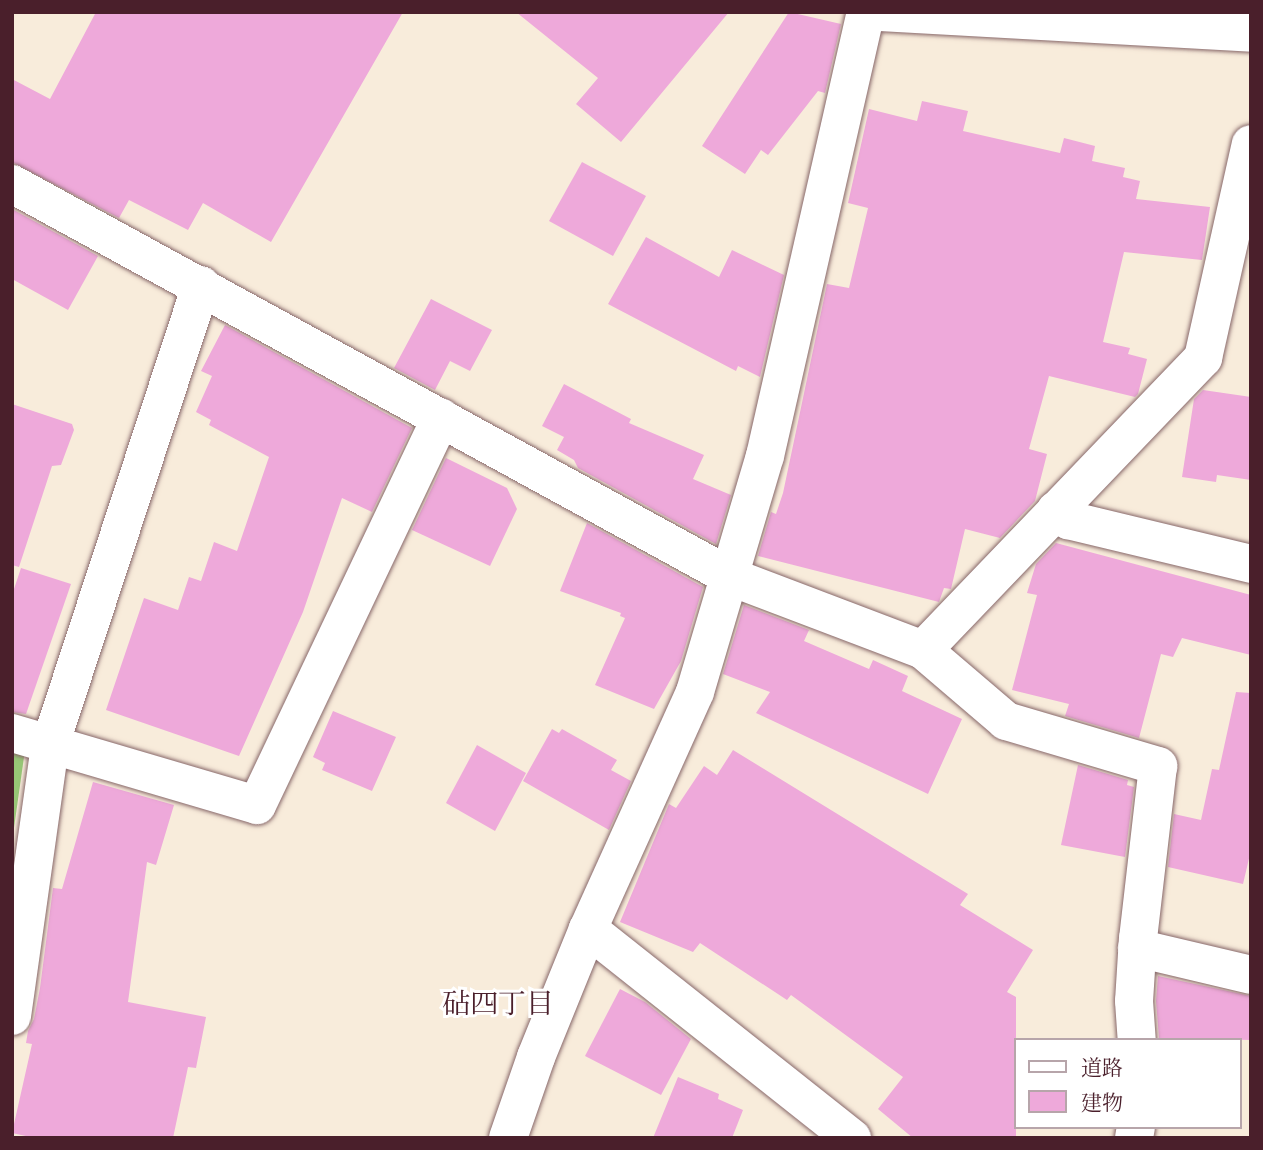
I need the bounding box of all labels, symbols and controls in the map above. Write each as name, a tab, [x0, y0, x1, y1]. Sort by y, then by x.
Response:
district label: 砧四丁目	[442, 989, 554, 1023]
legend	[1014, 1038, 1242, 1129]
text: 道路	[1081, 1059, 1123, 1080]
text: 建物	[1081, 1094, 1123, 1115]

